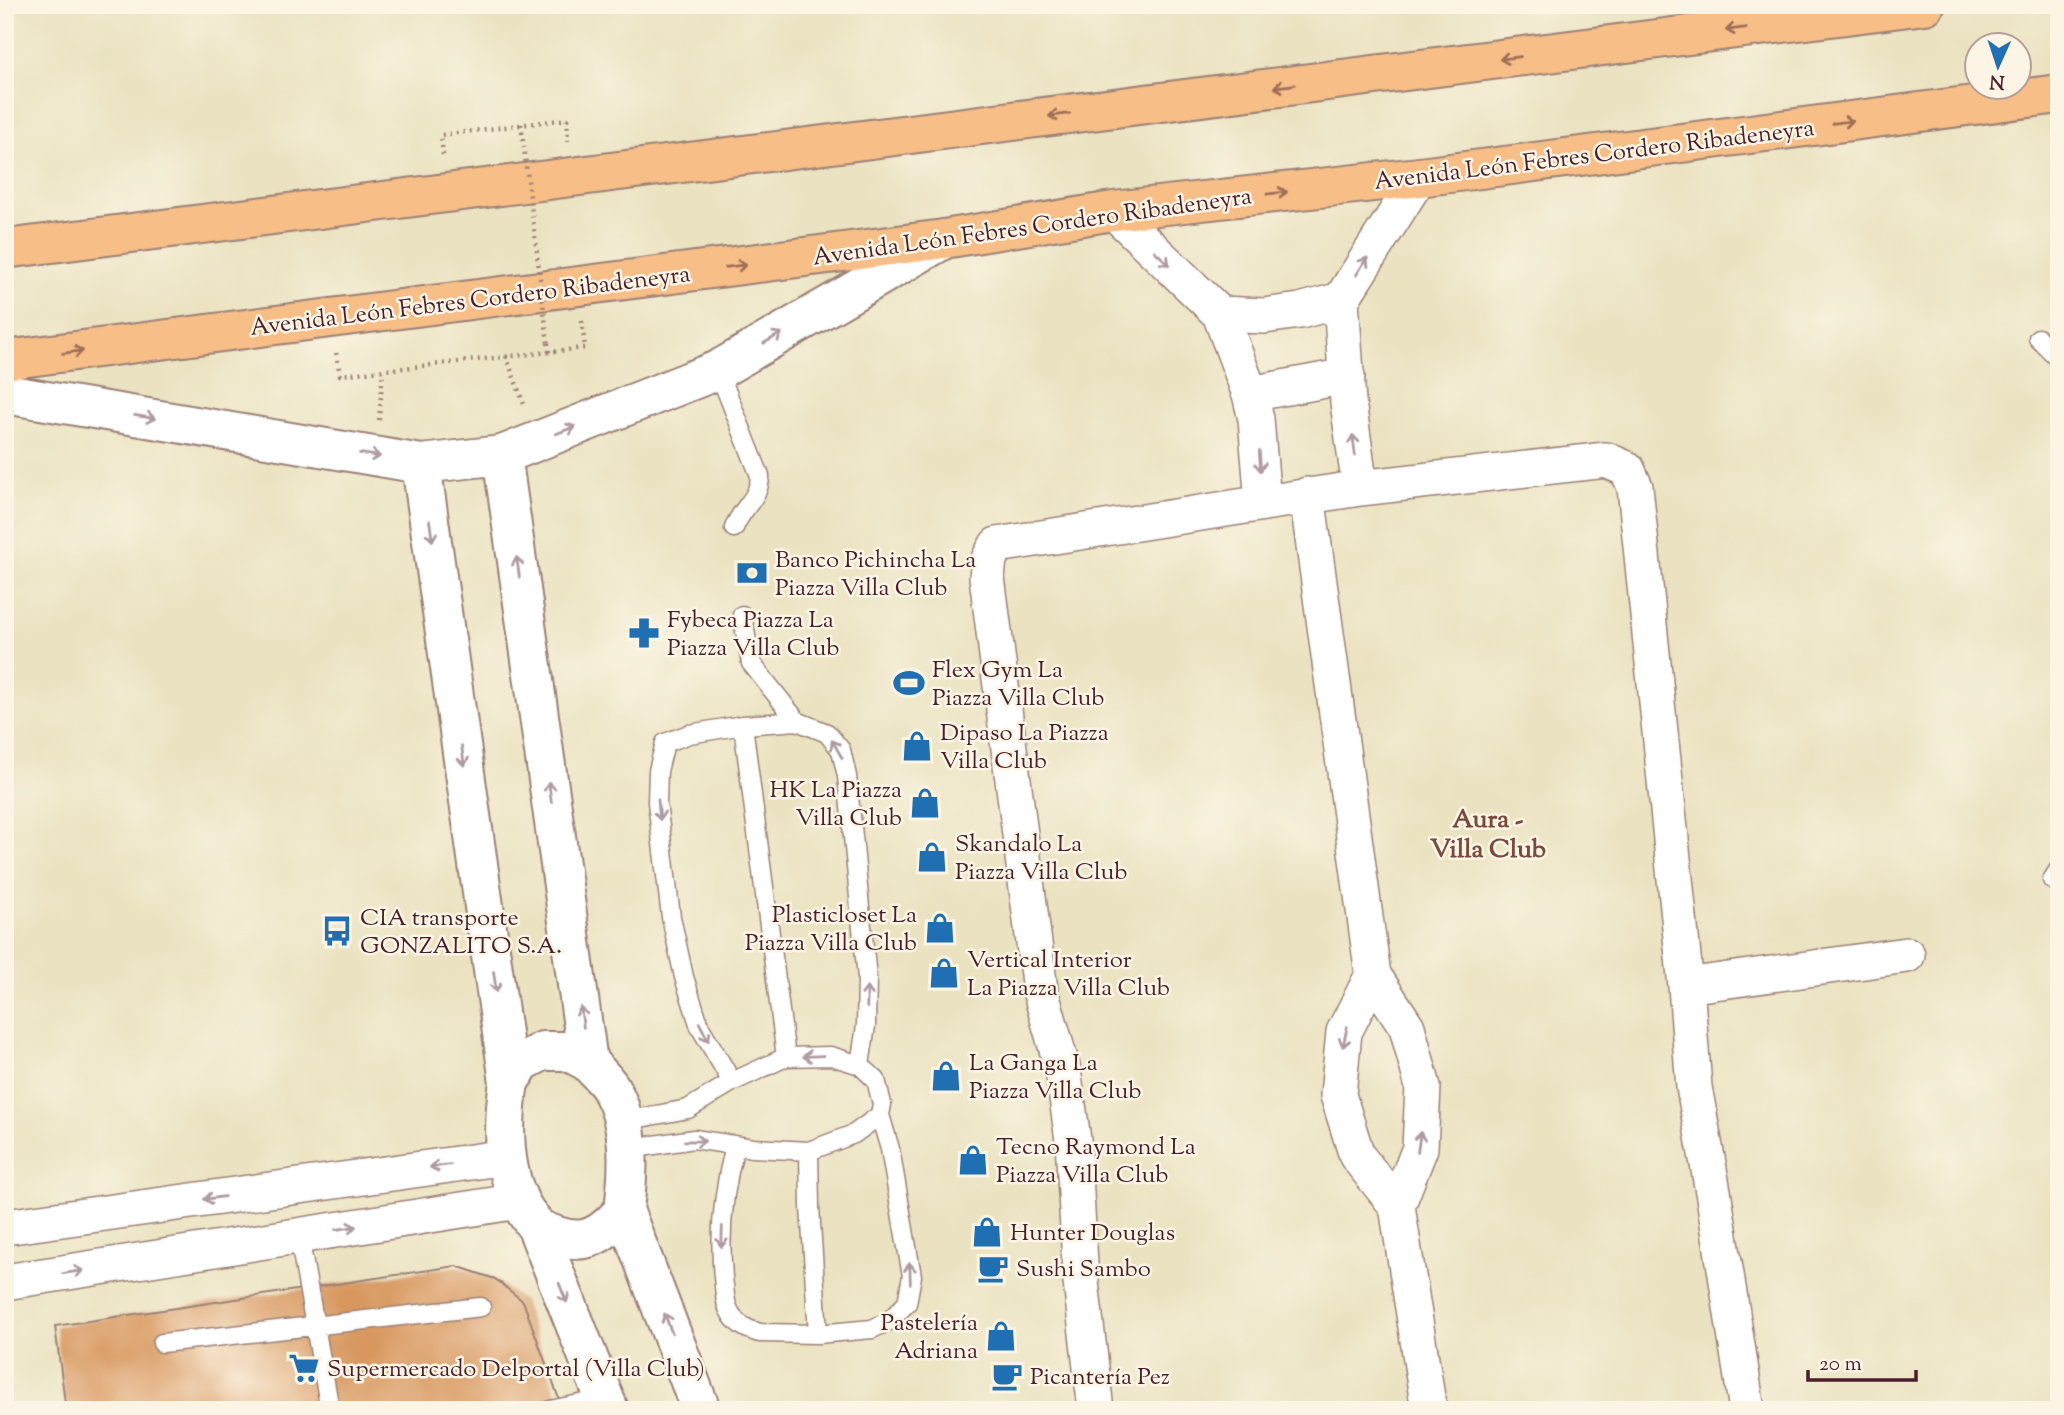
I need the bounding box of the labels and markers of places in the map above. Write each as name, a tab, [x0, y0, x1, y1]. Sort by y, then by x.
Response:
place label: Banco Pichincha La Piazza Villa Club	[775, 544, 976, 606]
bank icon: Banco Pichincha La Piazza Villa Club	[735, 556, 769, 590]
place label: Fybeca Piazza La Piazza Villa Club	[667, 604, 839, 666]
pharmacy icon: Fybeca Piazza La Piazza Villa Club	[627, 616, 661, 650]
place label: Flex Gym La Piazza Villa Club	[932, 654, 1104, 716]
sports icon: Flex Gym La Piazza Villa Club	[892, 666, 926, 700]
place label: Dipaso La Piazza Villa Club	[940, 717, 1109, 779]
shop icon: Dipaso La Piazza Villa Club	[900, 729, 934, 763]
place label: HK La Piazza Villa Club	[770, 774, 902, 836]
shop icon: HK La Piazza Villa Club	[908, 786, 942, 820]
place label: Skandalo La Piazza Villa Club	[955, 828, 1127, 890]
shop icon: Skandalo La Piazza Villa Club	[915, 840, 949, 874]
place label: Plasticloset La Piazza Villa Club	[745, 899, 917, 961]
place label: CIA transporte GONZALITO S.A.	[360, 902, 562, 964]
shop icon: Plasticloset La Piazza Villa Club	[923, 911, 957, 945]
bus stop icon: CIA transporte GONZALITO S.A.	[320, 914, 354, 948]
place label: Vertical Interior La Piazza Villa Club	[967, 944, 1170, 1006]
shop icon: Vertical Interior La Piazza Villa Club	[927, 956, 961, 990]
place label: La Ganga La Piazza Villa Club	[969, 1047, 1141, 1109]
shop icon: La Ganga La Piazza Villa Club	[929, 1059, 963, 1093]
place label: Tecno Raymond La Piazza Villa Club	[996, 1131, 1196, 1193]
shop icon: Tecno Raymond La Piazza Villa Club	[956, 1143, 990, 1177]
shop icon: Hunter Douglas	[970, 1215, 1004, 1249]
place label: Hunter Douglas	[1010, 1217, 1175, 1251]
cafe icon: Sushi Sambo	[976, 1251, 1010, 1285]
place label: Sushi Sambo	[1016, 1253, 1151, 1287]
place label: Pastelería Adriana	[881, 1307, 978, 1369]
shop icon: Pastelería Adriana	[984, 1319, 1018, 1353]
supermarket icon: Supermercado Delportal (Villa Club)	[287, 1351, 321, 1385]
place label: Supermercado Delportal (Villa Club)	[327, 1353, 705, 1387]
cafe icon: Picantería Pez	[990, 1359, 1024, 1393]
place label: Picantería Pez	[1030, 1361, 1170, 1395]

